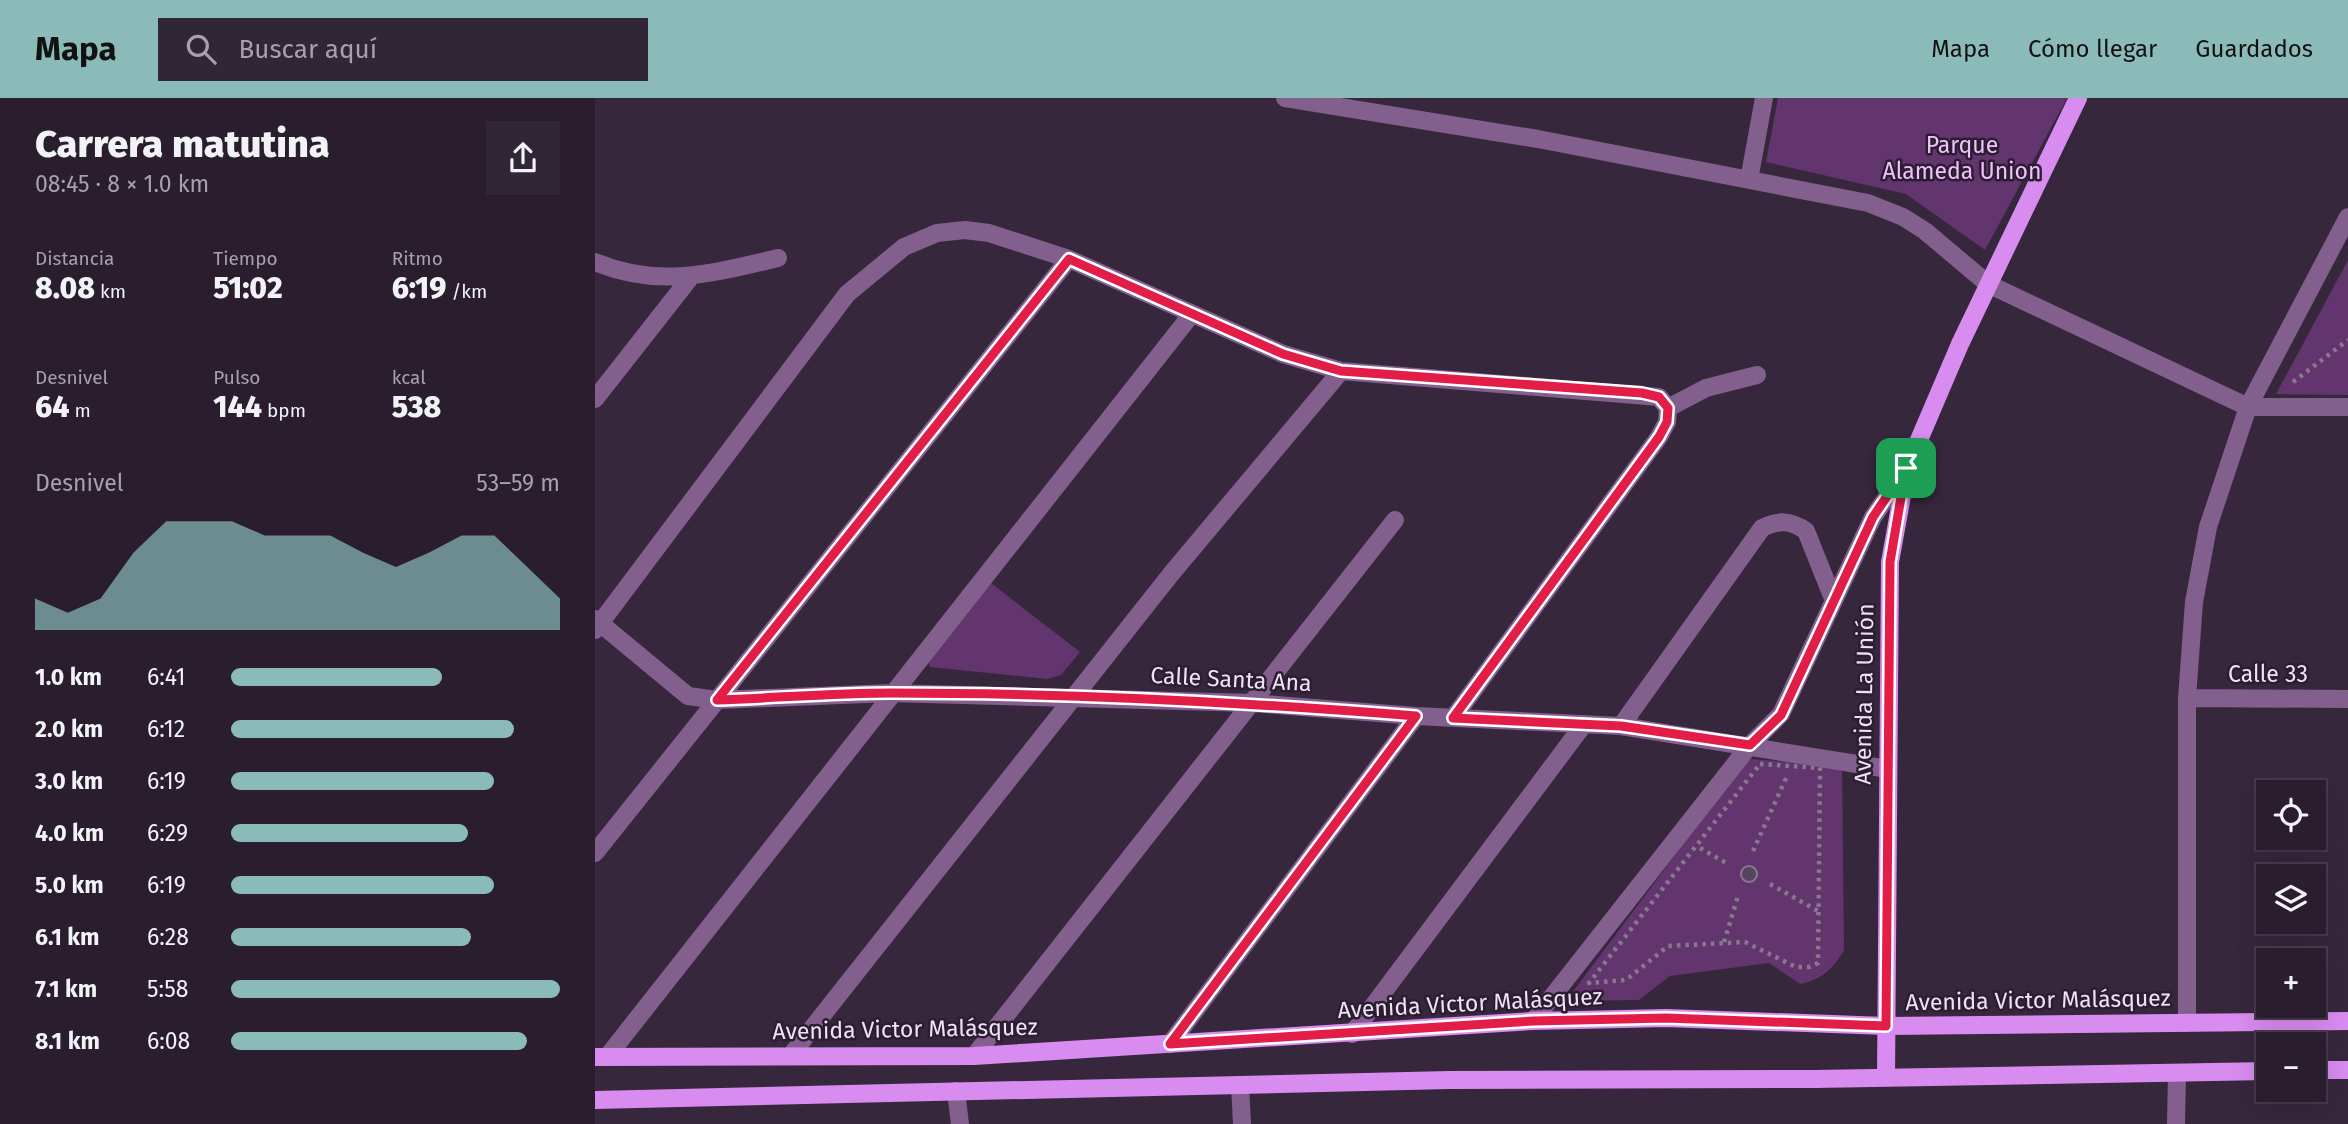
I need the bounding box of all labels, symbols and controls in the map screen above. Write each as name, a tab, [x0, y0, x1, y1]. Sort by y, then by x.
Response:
search box	[158, 18, 648, 81]
text: Mapa	[35, 29, 116, 69]
icon: search	[182, 30, 220, 68]
text: Buscar aquí	[238, 34, 377, 65]
text: Mapa	[1931, 35, 1990, 63]
text: Cómo llegar	[2028, 35, 2157, 63]
text: Guardados	[2195, 35, 2313, 63]
text: Carrera matutina	[35, 121, 330, 167]
button: share	[486, 121, 560, 195]
park label: Parque Alameda Union	[1882, 131, 2042, 185]
text: 08:45 · 8 × 1.0 km	[35, 170, 209, 198]
text: Distancia	[35, 247, 114, 270]
text: Tiempo	[213, 247, 278, 270]
text: Ritmo	[392, 247, 443, 270]
text: 8.08	[35, 270, 95, 306]
text: 51:02	[213, 270, 283, 306]
text: 6:19	[392, 270, 446, 306]
text: km	[95, 280, 126, 303]
text: /km	[446, 280, 487, 303]
text: Desnivel	[35, 366, 108, 389]
text: Pulso	[213, 366, 260, 389]
text: kcal	[392, 366, 426, 389]
text: 64	[35, 389, 69, 425]
text: 144	[213, 389, 262, 425]
text: 538	[392, 389, 441, 425]
text: m	[69, 399, 91, 422]
text: bpm	[262, 399, 306, 422]
pin	[1876, 438, 1936, 498]
icon: arrive	[1887, 449, 1925, 487]
text: Desnivel	[35, 469, 124, 497]
text: 53–59 m	[476, 469, 560, 497]
street label: Avenida La Unión	[1848, 603, 1880, 785]
street label: Calle 33	[2228, 660, 2308, 688]
street label: Calle Santa Ana	[1150, 661, 1312, 697]
text: 1.0 km	[35, 663, 102, 691]
text: 6:41	[147, 663, 186, 691]
text: 2.0 km	[35, 715, 103, 743]
text: 6:12	[147, 715, 185, 743]
text: 3.0 km	[35, 767, 103, 795]
text: 6:19	[147, 767, 186, 795]
map controls	[2256, 780, 2326, 1102]
button: locate	[2256, 780, 2326, 850]
text: 4.0 km	[35, 819, 104, 847]
text: 6:29	[147, 819, 188, 847]
button: layers	[2256, 864, 2326, 934]
text: 5.0 km	[35, 871, 104, 899]
text: 6:19	[147, 871, 186, 899]
text: 6.1 km	[35, 923, 99, 951]
text: 6:28	[147, 923, 189, 951]
button: +	[2256, 948, 2326, 1018]
text: 7.1 km	[35, 975, 97, 1003]
text: 5:58	[147, 975, 188, 1003]
street label: Avenida Victor Malásquez	[1337, 982, 1603, 1024]
street label: Avenida Victor Malásquez	[1905, 984, 2171, 1016]
street label: Avenida Victor Malásquez	[772, 1013, 1038, 1045]
text: 8.1 km	[35, 1027, 100, 1055]
text: 6:08	[147, 1027, 190, 1055]
button: −	[2256, 1032, 2326, 1102]

